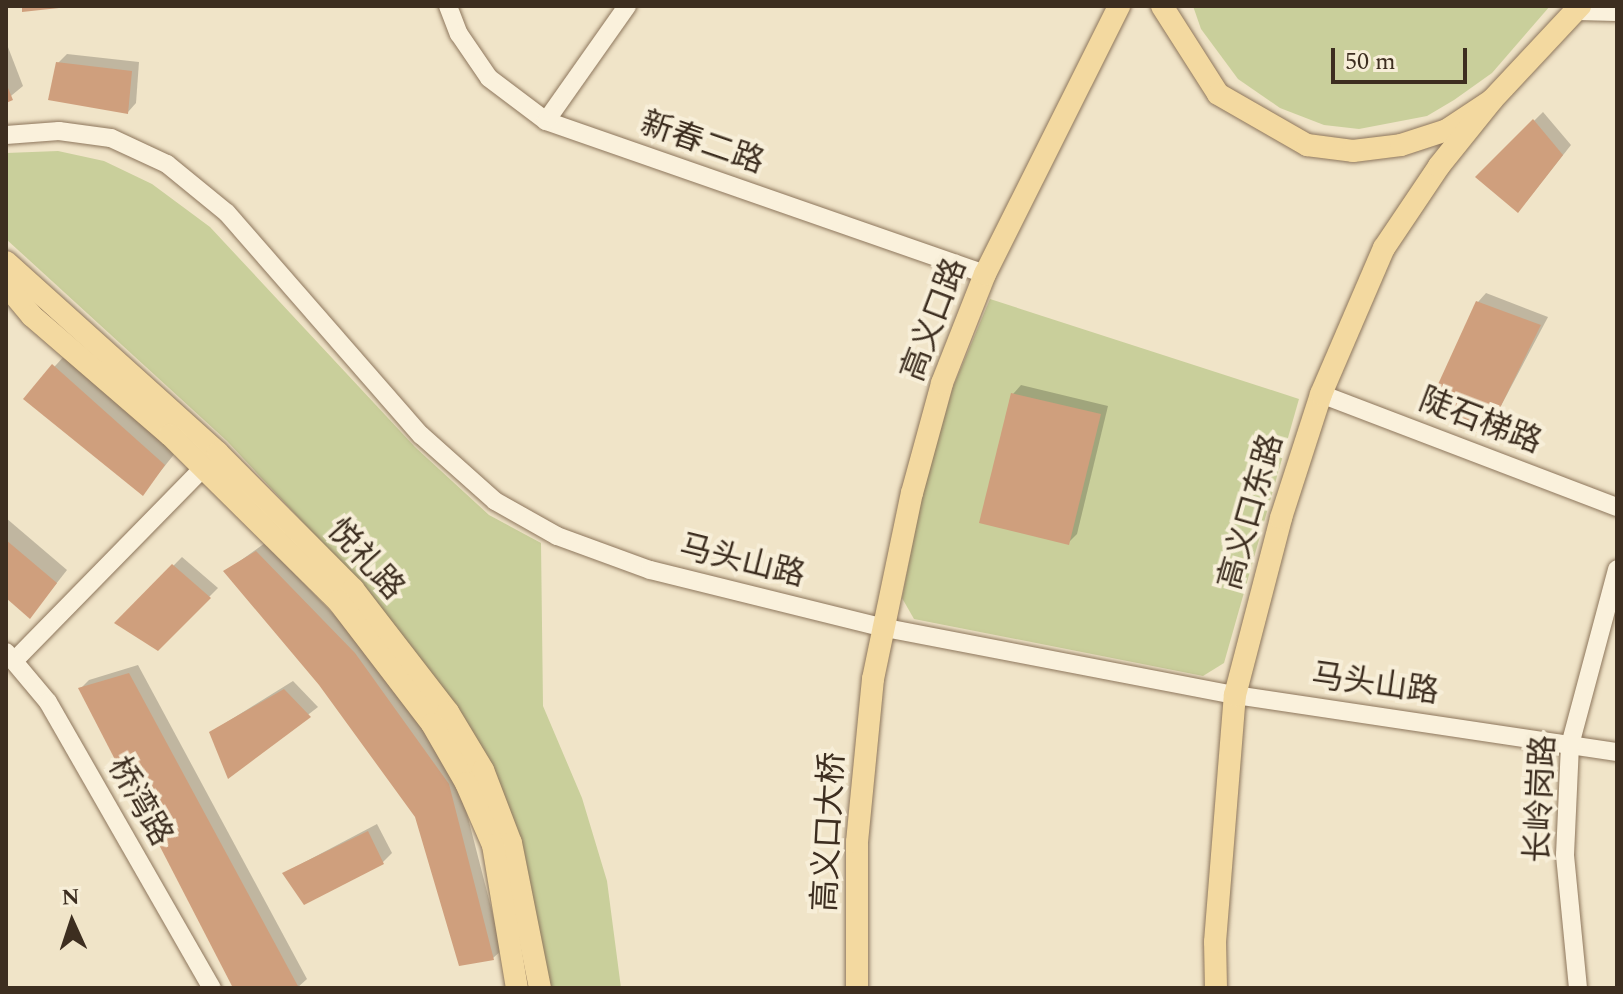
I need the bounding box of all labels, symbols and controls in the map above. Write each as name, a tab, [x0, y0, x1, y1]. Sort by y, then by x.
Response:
scale bar	[1335, 32, 1471, 82]
text: 50 m	[1345, 44, 1396, 80]
street label: 新春二路	[635, 105, 769, 183]
street label: 高义口路	[894, 253, 976, 387]
street label: 陡石梯路	[1413, 381, 1547, 463]
street label: 高义口东路	[1211, 430, 1293, 594]
street label: 悦礼路	[319, 511, 411, 609]
street label: 马头山路	[675, 528, 809, 596]
street label: 马头山路	[1309, 657, 1441, 713]
street label: 长岭岗路	[1519, 734, 1565, 864]
street label: 桥湾路	[98, 751, 180, 853]
street label: 高义口大桥	[807, 751, 853, 913]
text: N	[61, 881, 81, 914]
north arrow	[32, 882, 112, 962]

